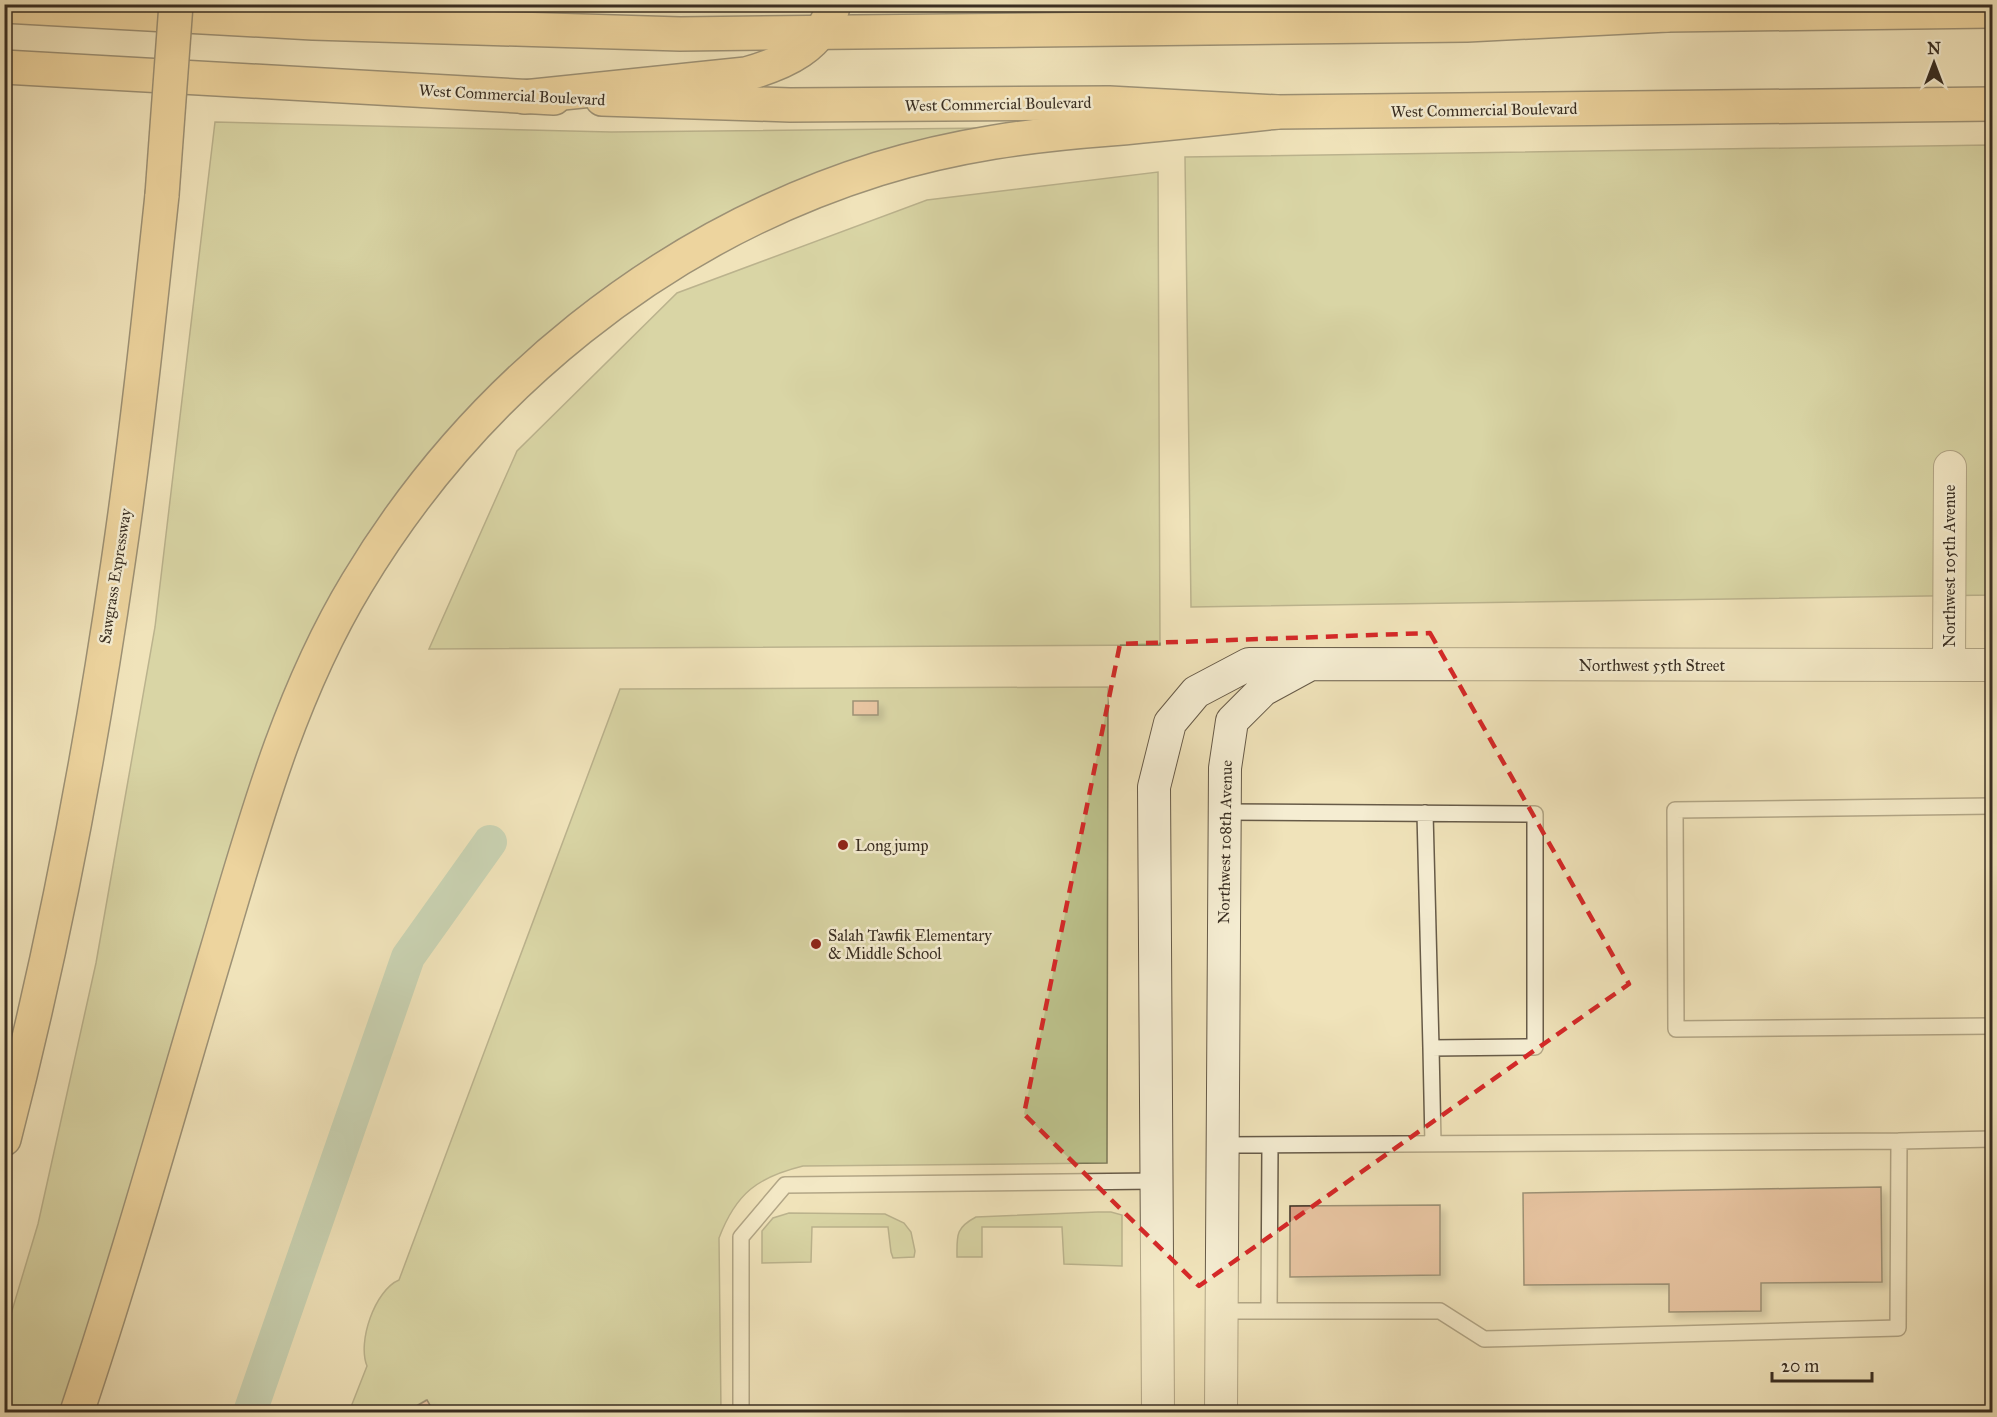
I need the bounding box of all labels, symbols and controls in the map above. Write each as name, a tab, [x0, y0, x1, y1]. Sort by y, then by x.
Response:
north arrow	[1904, 33, 1964, 93]
text: N	[1927, 39, 1941, 58]
street label: West Commercial Boulevard	[418, 81, 606, 109]
street label: West Commercial Boulevard	[904, 93, 1092, 115]
street label: West Commercial Boulevard	[1390, 99, 1578, 121]
street label: Northwest 105th Avenue	[1940, 484, 1959, 647]
street label: Sawgrass Expressway	[95, 506, 136, 645]
street label: Northwest 55th Street	[1579, 656, 1726, 675]
street label: Northwest 108th Avenue	[1214, 760, 1236, 924]
place label: Long jump	[855, 836, 928, 856]
marker: Long jump	[836, 838, 850, 852]
place label: Salah Tawfik Elementary & Middle School	[828, 926, 992, 963]
marker: Salah Tawfik Elementary & Middle School	[809, 937, 823, 951]
scale bar	[1772, 1345, 1872, 1383]
text: 20 m	[1781, 1355, 1819, 1377]

